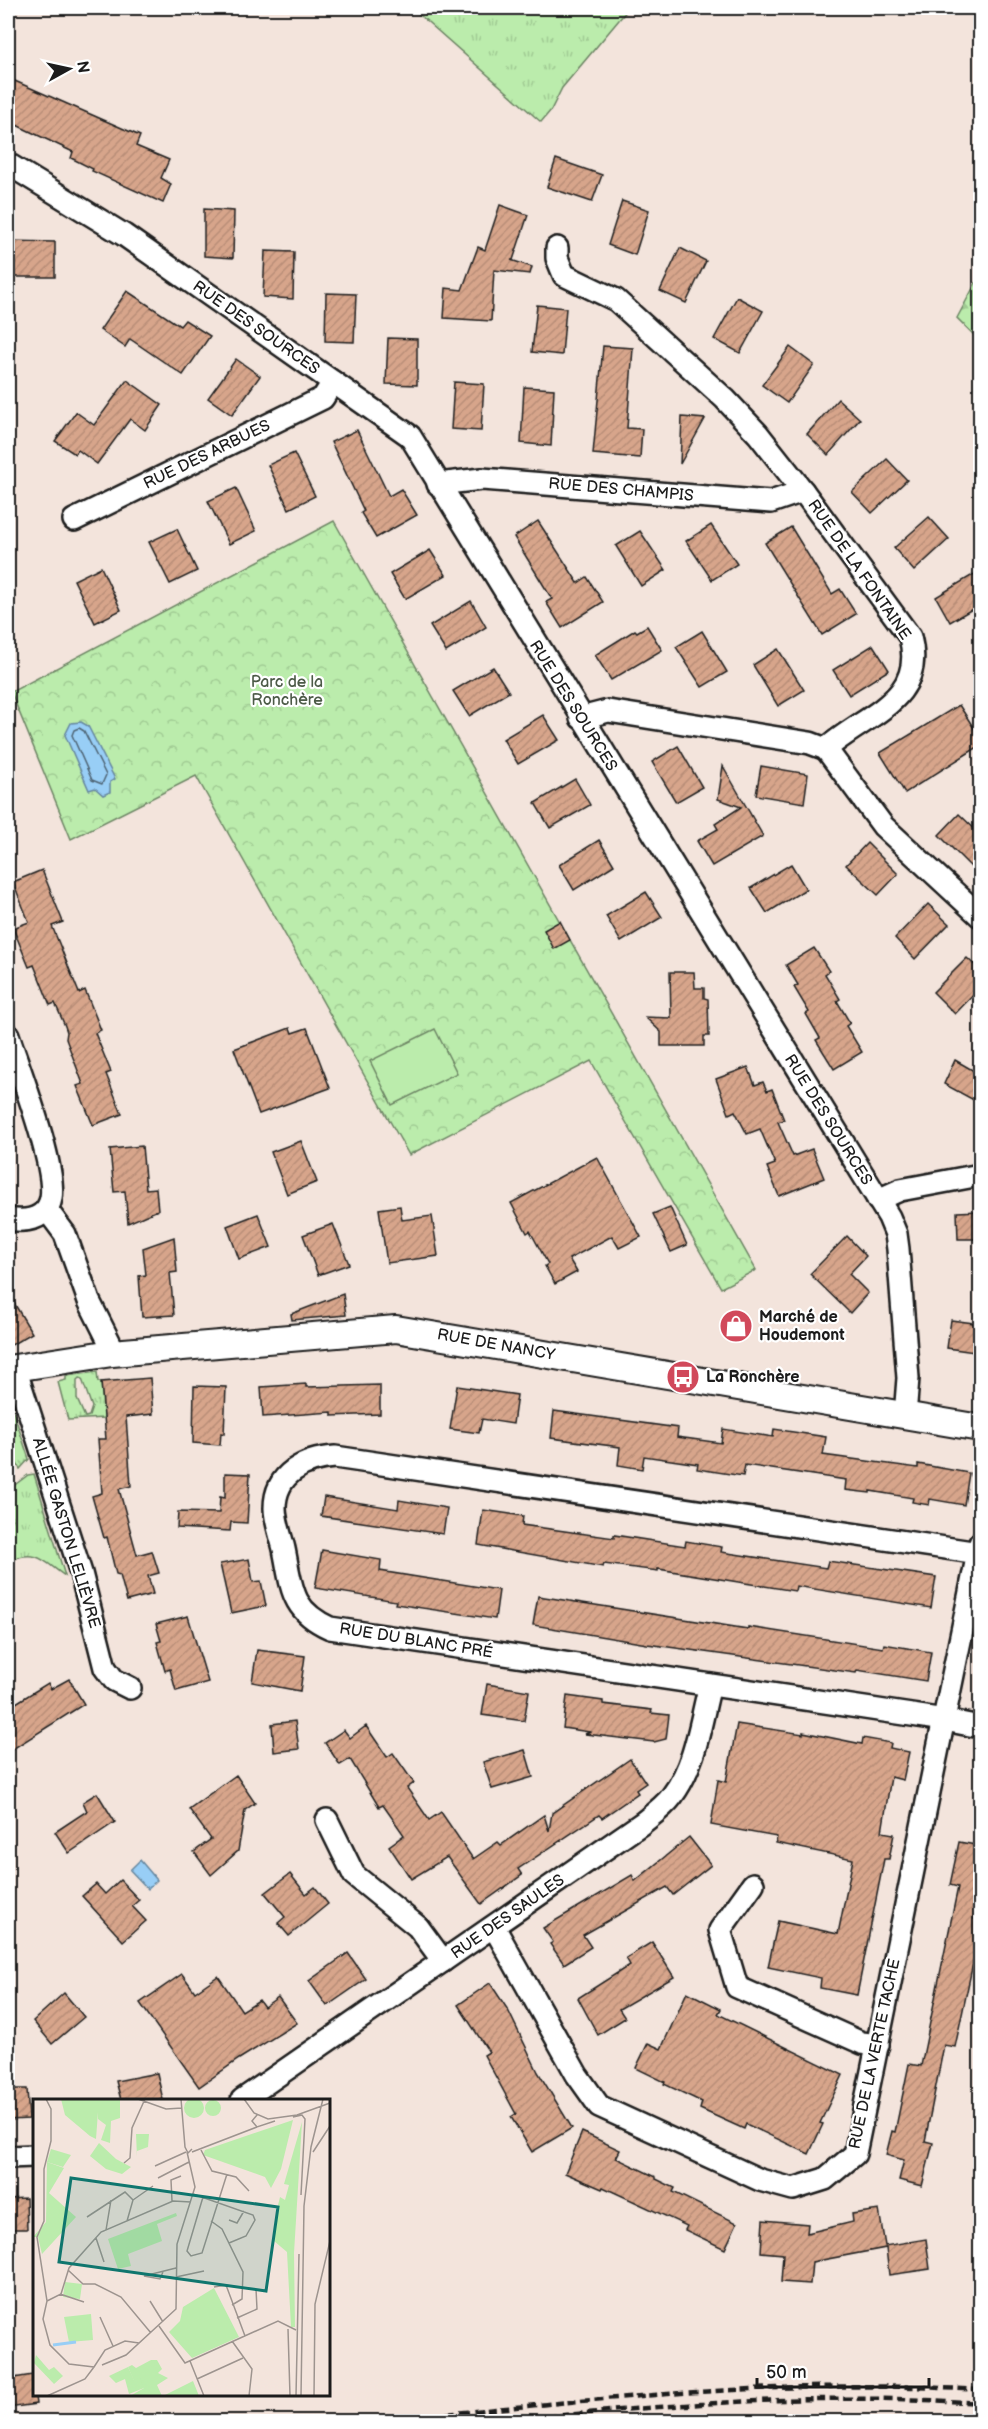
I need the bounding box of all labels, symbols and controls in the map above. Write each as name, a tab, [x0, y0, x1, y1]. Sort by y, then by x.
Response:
north arrow	[39, 39, 99, 99]
text: N	[72, 60, 93, 74]
street label: RUE DES SOURCES	[189, 277, 323, 379]
street label: RUE DES ARBUES	[141, 416, 273, 494]
street label: RUE DES CHAMPIS	[548, 474, 694, 506]
street label: RUE DE LA FONTAINE	[803, 496, 915, 644]
street label: RUE DES SOURCES	[525, 637, 621, 775]
park label: Parc de la Ronchère	[251, 673, 323, 710]
street label: RUE DES SOURCES	[780, 1051, 876, 1189]
shop icon: Marché de Houdemont	[718, 1308, 754, 1344]
place label: Marché de Houdemont	[759, 1308, 845, 1345]
street label: RUE DE NANCY	[436, 1325, 557, 1365]
bus stop icon: La Ronchère	[665, 1359, 701, 1395]
place label: La Ronchère	[706, 1368, 800, 1387]
street label: ALLÉE GASTON LELIÈVRE	[28, 1435, 106, 1630]
street label: RUE DU BLANC PRÉ	[338, 1618, 494, 1663]
street label: RUE DES SAULES	[448, 1871, 568, 1963]
street label: RUE DE LA VERTE TACHE	[846, 1957, 904, 2151]
inset map	[33, 2099, 330, 2396]
scale bar	[757, 2351, 930, 2389]
text: 50 m	[766, 2362, 807, 2383]

